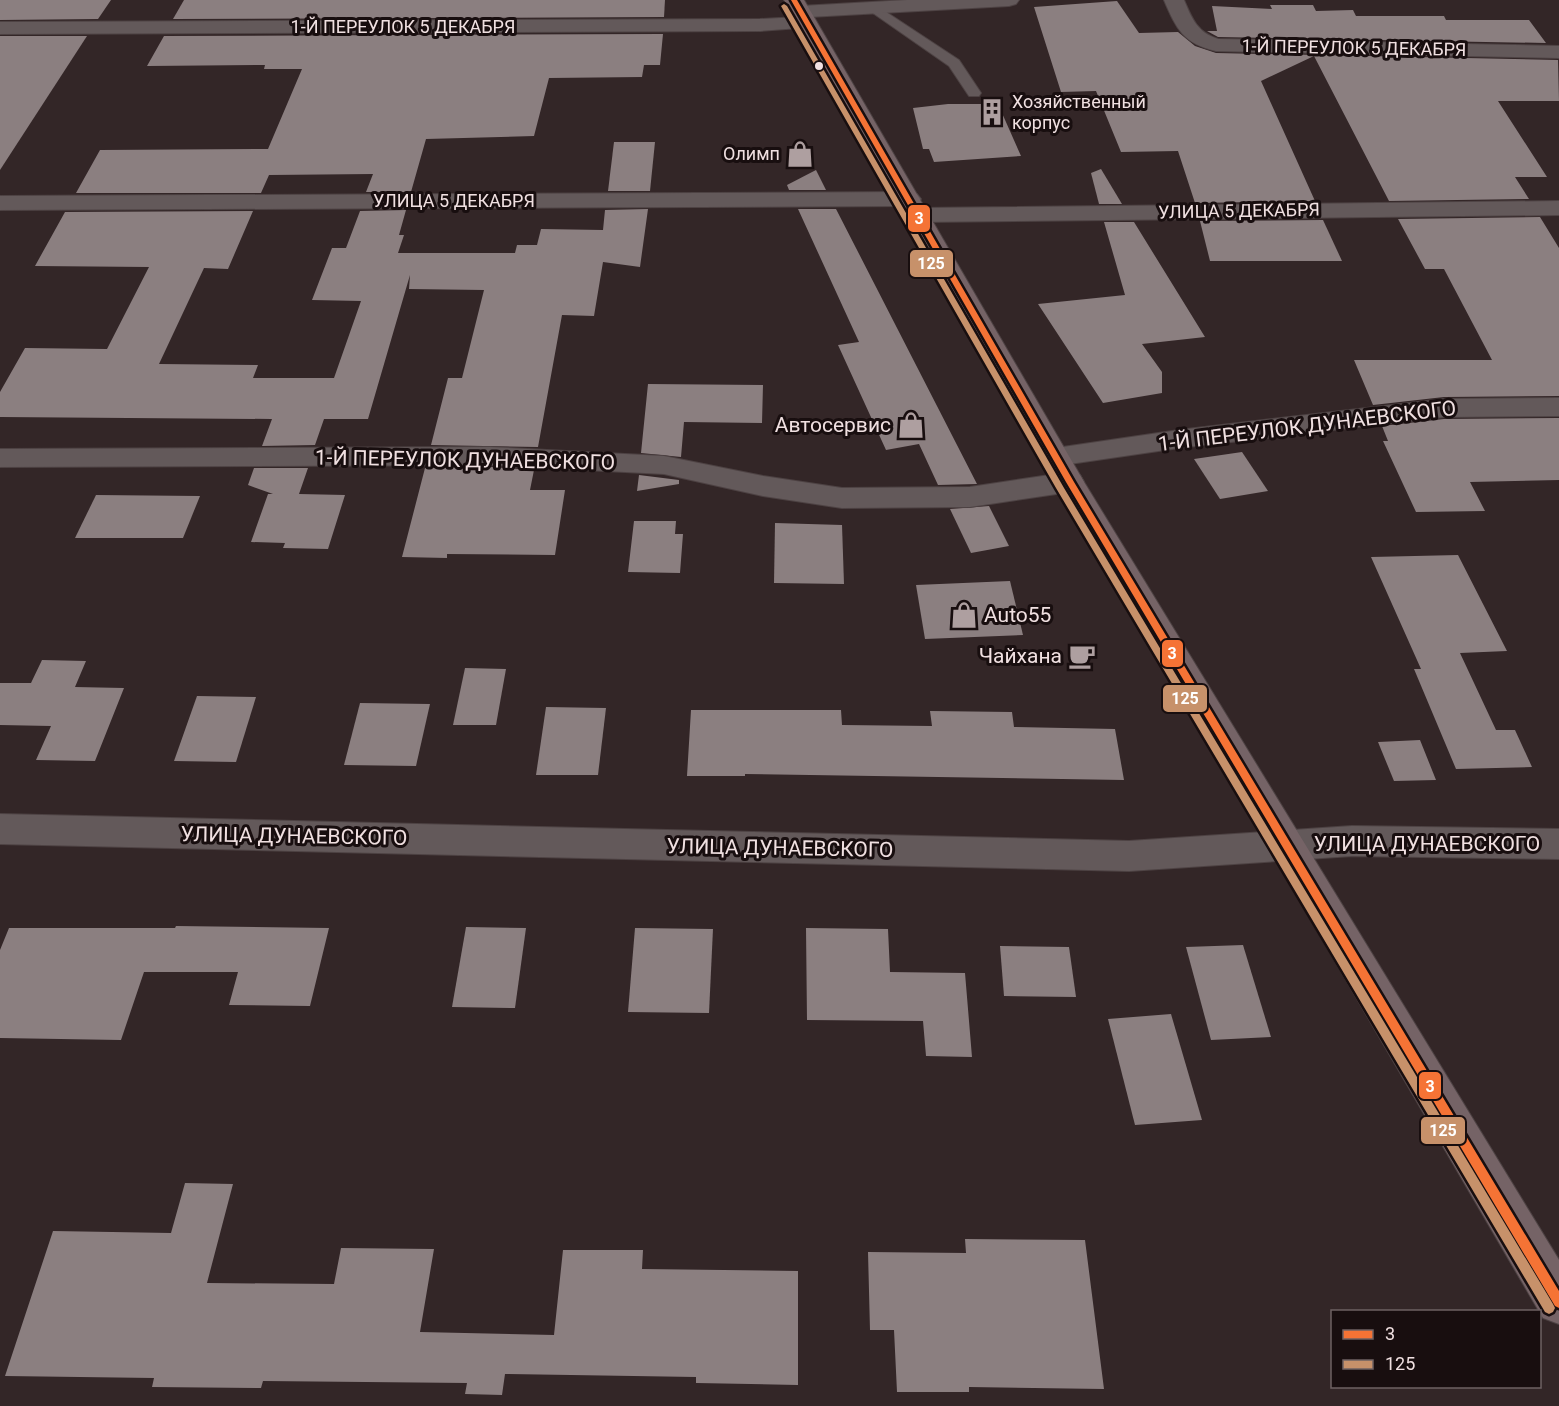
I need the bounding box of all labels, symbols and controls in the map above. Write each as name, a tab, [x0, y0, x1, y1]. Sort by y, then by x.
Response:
street label: 1-Й ПЕРЕУЛОК 5 ДЕКАБРЯ	[291, 16, 515, 37]
street label: 1-Й ПЕРЕУЛОК 5 ДЕКАБРЯ	[1241, 35, 1467, 60]
unlabelled marker	[813, 60, 825, 72]
place label: Хозяйственный корпус	[1012, 91, 1146, 133]
building icon: Хозяйственный корпус	[977, 97, 1007, 127]
shop icon: Олимп	[785, 139, 815, 169]
place label: Олимп	[723, 143, 780, 164]
street label: УЛИЦА 5 ДЕКАБРЯ	[373, 190, 535, 211]
street label: УЛИЦА 5 ДЕКАБРЯ	[1158, 199, 1320, 222]
line badge: 3	[907, 204, 931, 233]
text: 3	[914, 209, 924, 228]
line badge: 125	[909, 249, 954, 278]
text: 125	[917, 254, 945, 273]
street label: 1-Й ПЕРЕУЛОК ДУНАЕВСКОГО	[1157, 396, 1457, 456]
shop icon: Автосервис	[896, 410, 926, 440]
place label: Автосервис	[775, 413, 891, 437]
street label: 1-Й ПЕРЕУЛОК ДУНАЕВСКОГО	[315, 445, 615, 475]
shop icon: Auto55	[949, 600, 979, 630]
place label: Auto55	[984, 603, 1051, 627]
line badge: 3	[1161, 639, 1184, 668]
cafe icon: Чайхана	[1067, 641, 1097, 671]
place label: Чайхана	[979, 644, 1062, 668]
text: 3	[1167, 644, 1177, 663]
line badge: 125	[1162, 684, 1208, 713]
text: 125	[1171, 689, 1199, 708]
street label: УЛИЦА ДУНАЕВСКОГО	[181, 822, 407, 850]
street label: УЛИЦА ДУНАЕВСКОГО	[1314, 832, 1540, 856]
street label: УЛИЦА ДУНАЕВСКОГО	[667, 834, 893, 862]
line badge: 3	[1418, 1071, 1442, 1100]
text: 3	[1425, 1077, 1435, 1096]
line badge: 125	[1420, 1116, 1466, 1145]
text: 125	[1429, 1121, 1457, 1140]
legend	[1331, 1310, 1541, 1388]
text: 3	[1385, 1323, 1395, 1344]
text: 125	[1385, 1353, 1415, 1374]

